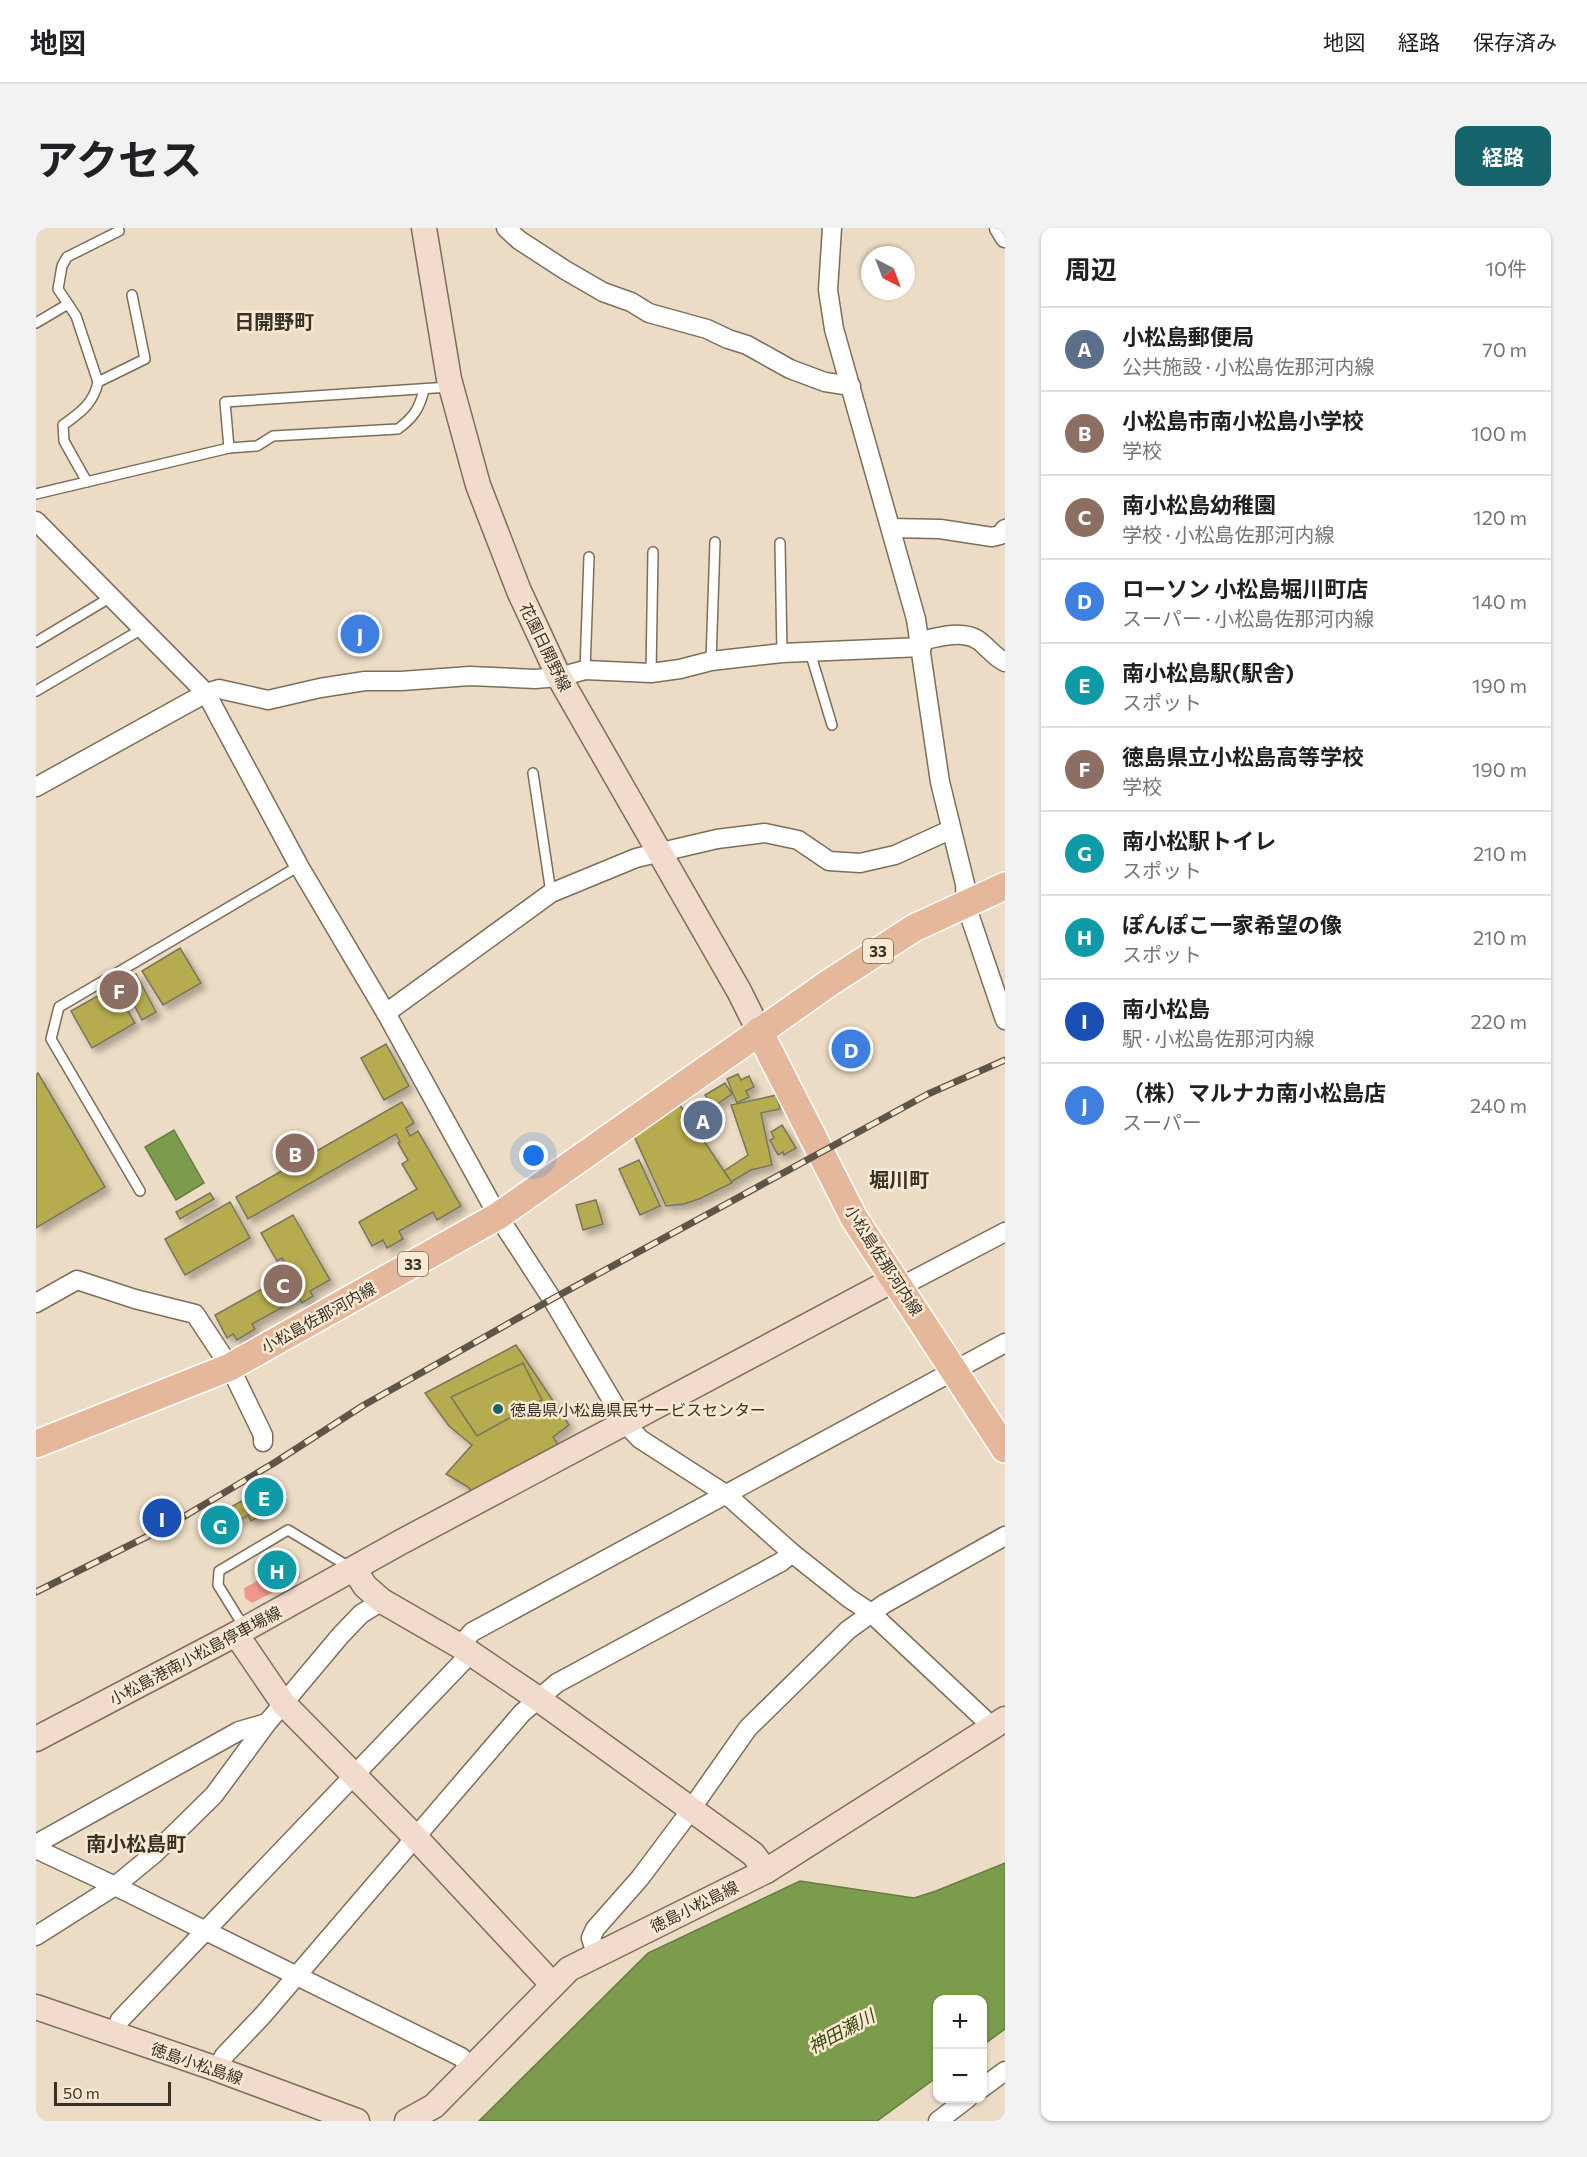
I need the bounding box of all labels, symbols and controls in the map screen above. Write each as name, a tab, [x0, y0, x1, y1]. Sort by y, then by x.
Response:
text: 地図	[30, 25, 86, 59]
text: 地図	[1323, 29, 1365, 54]
text: 経路	[1398, 29, 1440, 54]
text: 保存済み	[1473, 29, 1557, 54]
button: 経路	[1455, 126, 1551, 186]
text: アクセス	[36, 132, 202, 184]
north arrow	[861, 246, 915, 300]
text: 周辺	[1065, 253, 1117, 284]
text: 10件	[1485, 256, 1527, 280]
district label: 日開野町	[234, 309, 314, 333]
text: 小松島郵便局	[1122, 323, 1254, 350]
text: A	[1077, 337, 1092, 361]
text: 70 m	[1482, 337, 1527, 361]
text: 公共施設 · 小松島佐那河内線	[1122, 354, 1374, 378]
text: 小松島市南小松島小学校	[1122, 407, 1364, 434]
text: B	[1078, 421, 1091, 445]
text: 100 m	[1471, 421, 1527, 445]
text: 学校	[1122, 438, 1162, 462]
text: 南小松島幼稚園	[1122, 491, 1276, 518]
text: C	[1078, 505, 1091, 529]
text: 120 m	[1473, 505, 1527, 529]
text: 学校 · 小松島佐那河内線	[1122, 522, 1334, 546]
text: ローソン 小松島堀川町店	[1122, 575, 1368, 602]
text: D	[1077, 589, 1092, 613]
text: 140 m	[1472, 589, 1527, 613]
street label: 花園日開野線	[516, 600, 576, 694]
text: スーパー · 小松島佐那河内線	[1122, 606, 1374, 630]
pin: J	[340, 612, 380, 656]
text: 南小松島駅(駅舎)	[1122, 659, 1294, 686]
text: E	[1079, 673, 1090, 697]
text: 190 m	[1472, 673, 1527, 697]
text: スポット	[1122, 690, 1202, 714]
text: 徳島県立小松島高等学校	[1122, 743, 1364, 770]
text: F	[1079, 757, 1090, 781]
text: 190 m	[1472, 757, 1527, 781]
text: 学校	[1122, 774, 1162, 798]
text: 南小松駅トイレ	[1122, 827, 1276, 854]
text: G	[1077, 841, 1092, 865]
text: 210 m	[1473, 841, 1527, 865]
text: スポット	[1122, 858, 1202, 882]
text: ぽんぽこ一家希望の像	[1122, 911, 1342, 938]
text: H	[1077, 925, 1092, 949]
text: 210 m	[1473, 925, 1527, 949]
road number: 33	[863, 939, 893, 963]
text: スポット	[1122, 942, 1202, 966]
pin: F	[100, 968, 139, 1012]
text: 南小松島	[1122, 995, 1210, 1022]
text: I	[1081, 1009, 1088, 1033]
text: 220 m	[1471, 1009, 1527, 1033]
pin: D	[832, 1026, 870, 1072]
text: 駅 · 小松島佐那河内線	[1122, 1026, 1314, 1050]
text: （株）マルナカ南小松島店	[1122, 1079, 1386, 1106]
text: J	[1081, 1093, 1088, 1117]
text: 240 m	[1470, 1093, 1527, 1117]
pin: A	[684, 1098, 722, 1142]
text: スーパー	[1122, 1110, 1202, 1134]
pin: B	[276, 1130, 314, 1176]
your location	[519, 1141, 548, 1170]
district label: 堀川町	[869, 1167, 929, 1191]
street label: 小松島佐那河内線	[841, 1201, 927, 1319]
road number: 33	[398, 1252, 428, 1276]
pin: C	[264, 1262, 302, 1306]
street label: 小松島佐那河内線	[257, 1278, 379, 1356]
place label: 徳島県小松島県民サービスセンター	[510, 1400, 766, 1419]
marker: 徳島県小松島県民サービスセンター	[491, 1402, 505, 1416]
pin: E	[244, 1474, 284, 1520]
pin: I	[142, 1496, 182, 1540]
pin: G	[200, 1502, 240, 1548]
pin: H	[258, 1548, 296, 1592]
street label: 小松島港南小松島停車場線	[106, 1602, 284, 1708]
district label: 南小松島町	[86, 1831, 186, 1855]
street label: 徳島小松島線	[647, 1876, 741, 1936]
map controls	[933, 1995, 987, 2103]
button: +	[933, 1995, 987, 2049]
water label: 神田瀬川	[804, 2003, 880, 2058]
street label: 徳島小松島線	[149, 2038, 245, 2088]
button: −	[933, 2049, 987, 2103]
scale bar	[54, 2079, 171, 2106]
text: 50 m	[63, 2083, 100, 2102]

